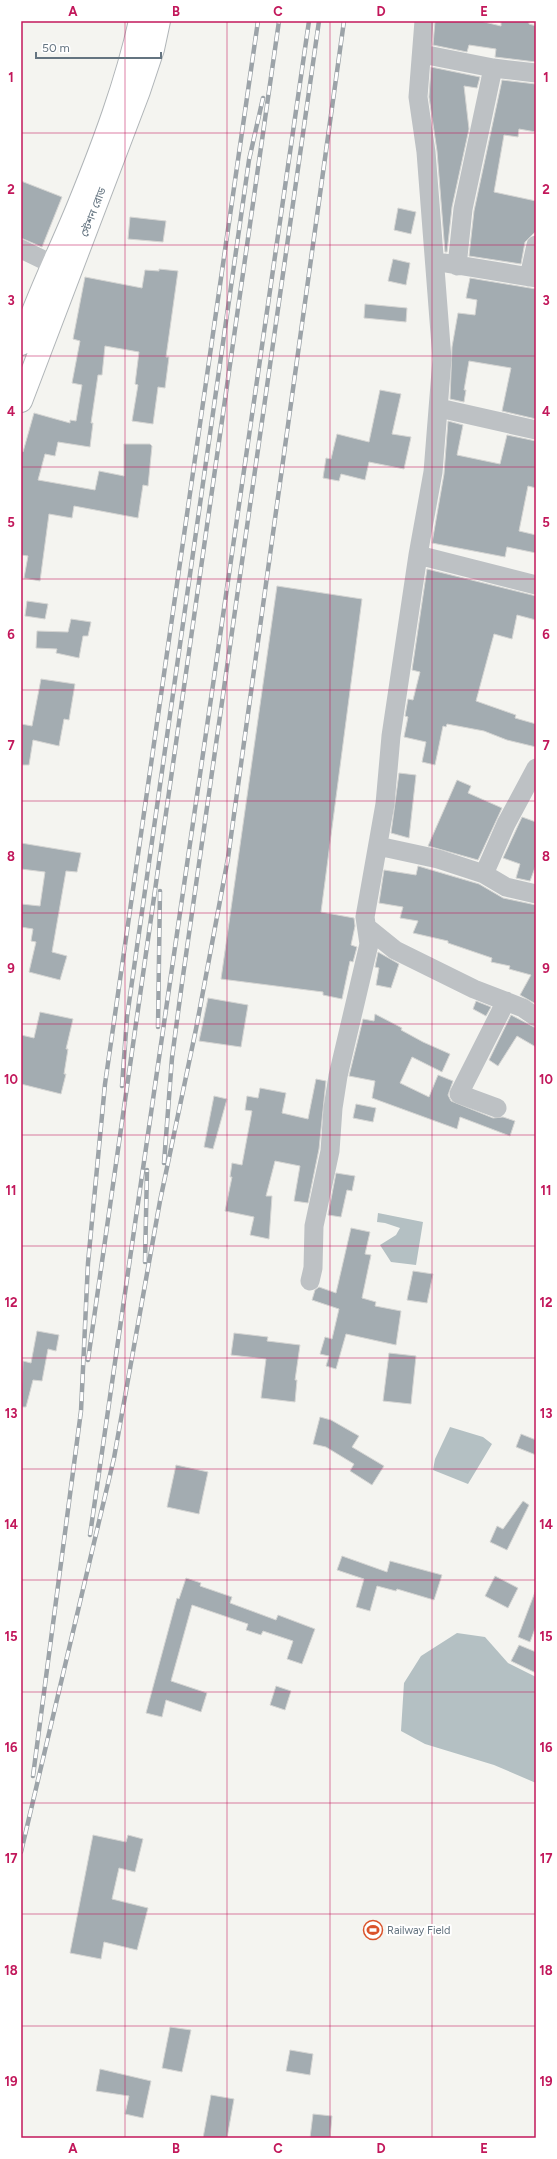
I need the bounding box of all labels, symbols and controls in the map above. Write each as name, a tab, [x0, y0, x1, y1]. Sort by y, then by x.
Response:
text: A	[68, 4, 78, 19]
text: B	[172, 4, 180, 19]
text: C	[273, 4, 283, 19]
text: D	[376, 4, 386, 19]
text: E	[480, 4, 488, 19]
scale bar	[36, 34, 161, 60]
text: 50 m	[42, 41, 70, 55]
text: 1	[8, 70, 14, 85]
text: 1	[543, 70, 549, 85]
text: 2	[7, 182, 15, 197]
text: 2	[542, 182, 550, 197]
street label: স্টেশন রোড	[78, 185, 109, 239]
text: 3	[7, 293, 15, 308]
text: 3	[542, 293, 550, 308]
text: 4	[7, 404, 15, 419]
text: 4	[542, 404, 550, 419]
text: 5	[7, 515, 15, 530]
text: 5	[542, 515, 550, 530]
text: 6	[7, 627, 15, 642]
text: 6	[542, 627, 550, 642]
text: 7	[7, 738, 15, 753]
text: 7	[542, 738, 550, 753]
text: 8	[7, 849, 15, 864]
text: 8	[542, 849, 550, 864]
text: 9	[7, 961, 15, 976]
text: 9	[542, 961, 550, 976]
text: 10	[4, 1072, 18, 1087]
text: 10	[539, 1072, 553, 1087]
text: 11	[6, 1183, 16, 1198]
text: 11	[541, 1183, 551, 1198]
text: 12	[4, 1295, 18, 1310]
text: 12	[539, 1295, 553, 1310]
text: 13	[5, 1406, 17, 1421]
text: 13	[540, 1406, 552, 1421]
text: 14	[4, 1517, 18, 1532]
text: 14	[539, 1517, 553, 1532]
text: 15	[4, 1629, 18, 1644]
text: 15	[539, 1629, 553, 1644]
text: 16	[4, 1740, 18, 1755]
text: 16	[539, 1740, 553, 1755]
text: 17	[5, 1851, 17, 1866]
text: 17	[540, 1851, 552, 1866]
sports icon: Railway Field	[362, 1919, 384, 1941]
place label: Railway Field	[387, 1924, 450, 1937]
text: 18	[4, 1963, 18, 1978]
text: 18	[539, 1963, 553, 1978]
text: 19	[4, 2074, 18, 2089]
text: 19	[539, 2074, 553, 2089]
text: A	[68, 2141, 78, 2156]
text: B	[172, 2141, 180, 2156]
text: C	[273, 2141, 283, 2156]
text: D	[376, 2141, 386, 2156]
text: E	[480, 2141, 488, 2156]

